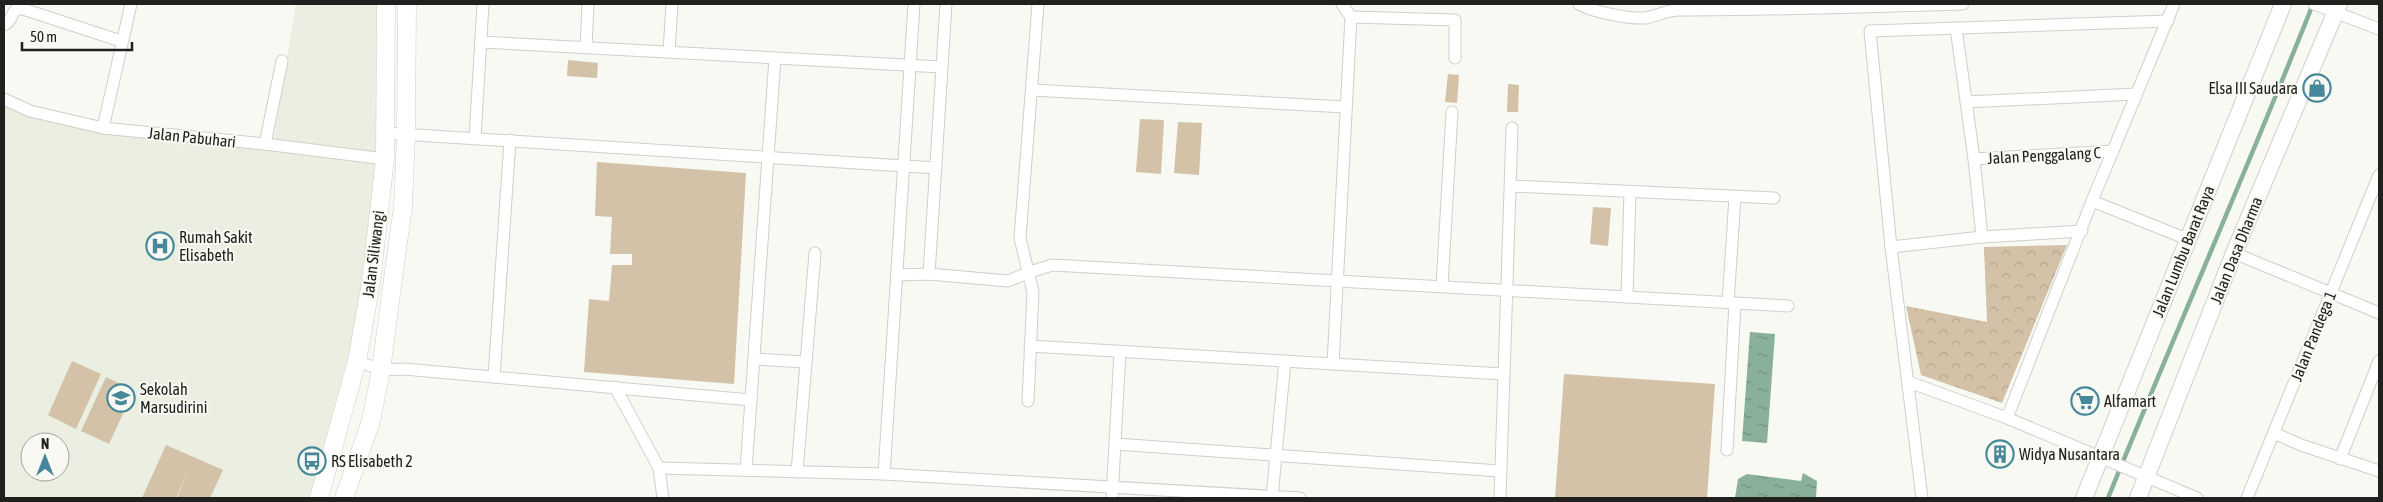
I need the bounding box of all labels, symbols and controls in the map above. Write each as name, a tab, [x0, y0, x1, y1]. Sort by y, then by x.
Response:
scale bar	[22, 20, 132, 52]
text: 50 m	[30, 28, 57, 45]
shop icon: Elsa III Saudara	[2302, 73, 2332, 103]
place label: Elsa III Saudara	[2208, 79, 2298, 97]
street label: Jalan Pabuhari	[147, 123, 237, 151]
street label: Jalan Penggalang C	[1987, 143, 2101, 168]
street label: Jalan Lumbu Barat Raya	[2148, 183, 2219, 320]
street label: Jalan Dasa Dharma	[2206, 194, 2266, 306]
street label: Jalan Siliwangi	[359, 209, 388, 299]
place label: Rumah Sakit Elisabeth	[179, 228, 253, 264]
hospital icon: Rumah Sakit Elisabeth	[145, 231, 175, 261]
street label: Jalan Pandega 1	[2287, 288, 2340, 384]
place label: Sekolah Marsudirini	[140, 380, 207, 416]
school or university icon: Sekolah Marsudirini	[106, 383, 136, 413]
supermarket icon: Alfamart	[2070, 386, 2100, 416]
place label: Alfamart	[2104, 392, 2156, 410]
north arrow	[20, 432, 70, 482]
text: N	[41, 436, 49, 452]
building icon: Widya Nusantara	[1985, 439, 2015, 469]
place label: Widya Nusantara	[2019, 445, 2120, 464]
bus stop icon: RS Elisabeth 2	[297, 446, 327, 476]
place label: RS Elisabeth 2	[331, 452, 413, 470]

